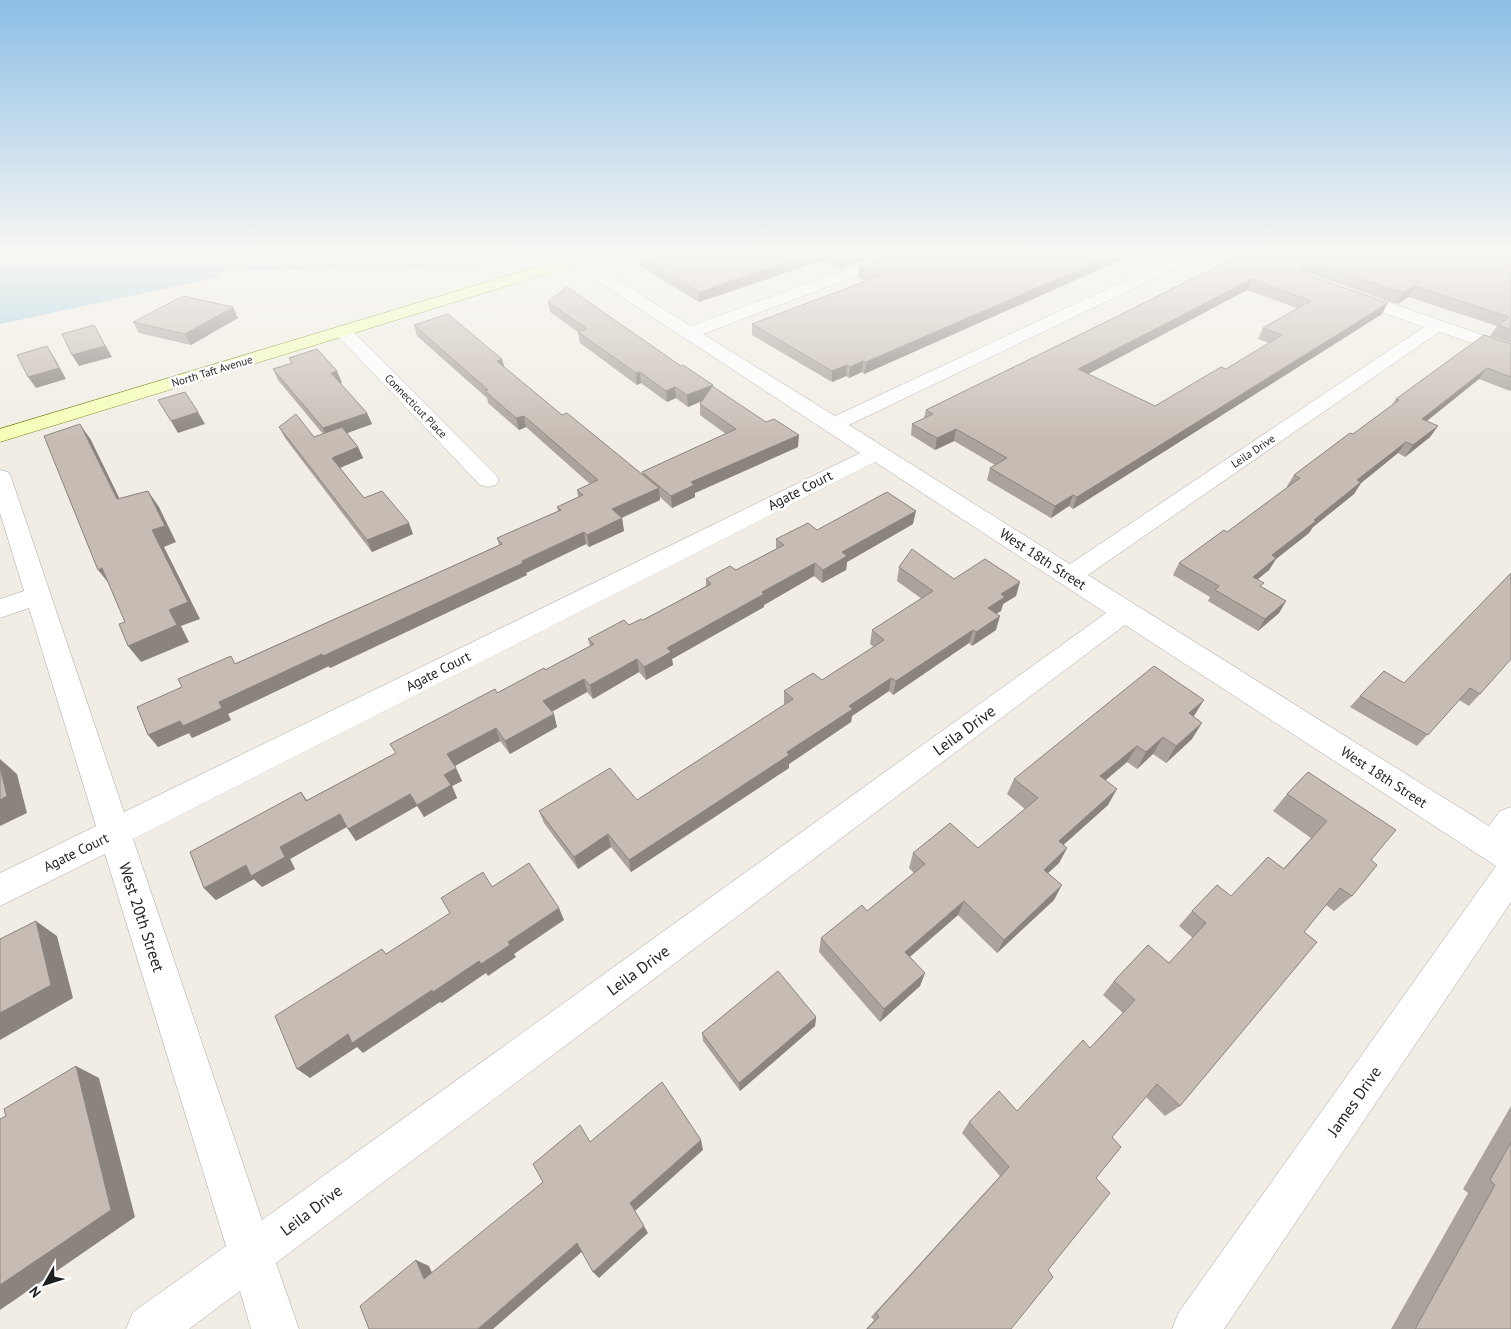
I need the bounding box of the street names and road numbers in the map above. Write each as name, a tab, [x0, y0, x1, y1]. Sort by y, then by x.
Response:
street label: North Taft Avenue	[170, 352, 255, 390]
street label: Connecticut Place	[382, 371, 450, 441]
street label: Leila Drive	[1228, 431, 1278, 471]
street label: Agate Court	[765, 466, 836, 514]
street label: West 18th Street	[996, 524, 1090, 594]
street label: Agate Court	[403, 647, 474, 695]
street label: Leila Drive	[929, 701, 999, 759]
street label: West 18th Street	[1337, 742, 1431, 812]
street label: Agate Court	[40, 828, 112, 876]
street label: West 20th Street	[115, 860, 169, 975]
street label: Leila Drive	[603, 941, 673, 999]
street label: James Drive	[1322, 1062, 1385, 1141]
street label: Leila Drive	[276, 1180, 346, 1240]

